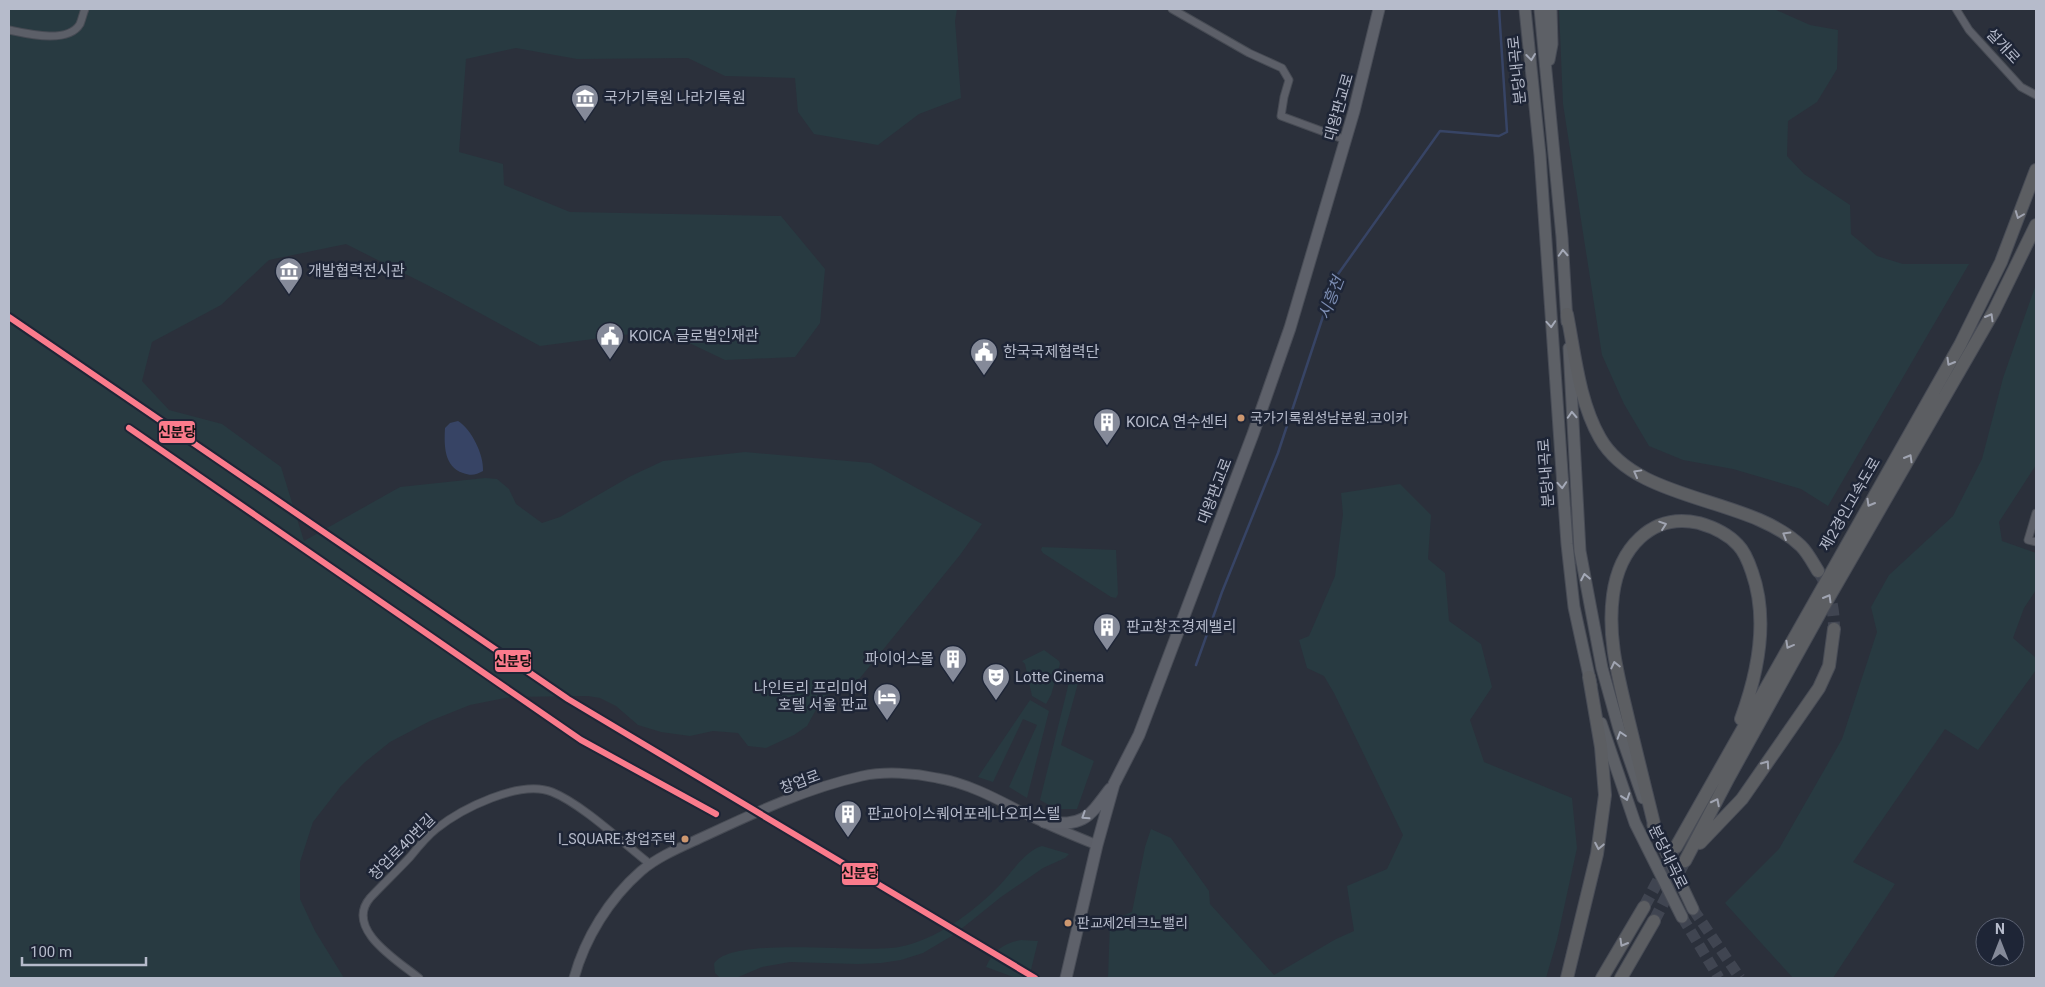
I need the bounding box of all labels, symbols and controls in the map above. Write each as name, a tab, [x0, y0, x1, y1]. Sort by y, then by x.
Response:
street label: 설개로	[1982, 25, 2024, 67]
street label: 분당내곡로	[1504, 35, 1530, 105]
one-way arrow	[1525, 53, 1536, 61]
street label: 대왕판교로	[1321, 71, 1357, 143]
museum icon: 국가기록원 나라기록원	[570, 83, 600, 122]
place label: 국가기록원 나라기록원	[604, 89, 746, 107]
one-way arrow	[2015, 210, 2025, 219]
one-way arrow	[1557, 248, 1568, 256]
museum icon: 개발협력전시관	[274, 256, 304, 295]
place label: 개발협력전시관	[308, 262, 405, 280]
water label: 시흥천	[1314, 272, 1349, 322]
one-way arrow	[1984, 313, 1994, 322]
one-way arrow	[1545, 320, 1556, 328]
public building icon: KOICA 글로벌인재관	[595, 321, 625, 360]
place label: KOICA 글로벌인재관	[629, 327, 759, 345]
public building icon: 한국국제협력단	[969, 337, 999, 376]
place label: 한국국제협력단	[1003, 343, 1100, 361]
one-way arrow	[1946, 357, 1956, 366]
building icon: KOICA 연수센터	[1092, 407, 1122, 446]
place label: 국가기록원성남분원.코이카	[1250, 410, 1408, 426]
one-way arrow	[1567, 411, 1578, 419]
place label: KOICA 연수센터	[1126, 413, 1228, 431]
marker: 국가기록원성남분원.코이카	[1236, 413, 1246, 423]
line badge: 신분당	[158, 420, 196, 444]
text: 신분당	[158, 424, 196, 440]
street label: 분당내곡로	[1535, 438, 1557, 508]
street label: 제2경인고속도로	[1816, 454, 1884, 554]
one-way arrow	[1903, 454, 1913, 463]
street label: 대왕판교로	[1194, 456, 1236, 526]
one-way arrow	[1633, 469, 1642, 479]
one-way arrow	[1556, 481, 1567, 489]
one-way arrow	[1866, 498, 1876, 507]
one-way arrow	[1658, 520, 1667, 530]
one-way arrow	[1783, 532, 1792, 542]
one-way arrow	[1580, 572, 1590, 581]
one-way arrow	[1822, 595, 1832, 604]
building icon: 판교창조경제밸리	[1092, 612, 1122, 651]
place label: 판교창조경제밸리	[1126, 618, 1236, 636]
one-way arrow	[1786, 639, 1796, 648]
building icon: 파이어스몰	[938, 644, 968, 683]
line badge: 신분당	[494, 649, 532, 673]
place label: 파이어스몰	[865, 650, 934, 668]
text: 신분당	[494, 653, 532, 669]
one-way arrow	[1610, 661, 1621, 670]
theatre icon: Lotte Cinema	[981, 662, 1011, 701]
place label: Lotte Cinema	[1015, 668, 1104, 686]
place label: 나인트리 프리미어 호텔 서울 판교	[754, 679, 868, 714]
hotel icon: 나인트리 프리미어 호텔 서울 판교	[872, 682, 902, 721]
one-way arrow	[1617, 731, 1627, 740]
one-way arrow	[1760, 760, 1769, 769]
street label: 창업로	[777, 766, 823, 798]
one-way arrow	[1620, 792, 1630, 801]
one-way arrow	[1710, 798, 1720, 807]
building icon: 판교아이스퀘어포레나오피스텔	[833, 799, 863, 838]
place label: 판교아이스퀘어포레나오피스텔	[867, 805, 1060, 823]
street label: 창업로40번길	[365, 810, 439, 884]
one-way arrow	[1082, 810, 1091, 820]
street label: 분당내곡로	[1645, 822, 1691, 892]
place label: I_SQUARE.창업주택	[558, 831, 676, 847]
marker: I_SQUARE.창업주택	[680, 834, 690, 844]
one-way arrow	[1594, 842, 1604, 851]
line badge: 신분당	[841, 862, 879, 886]
text: 신분당	[841, 865, 879, 881]
place label: 판교제2테크노밸리	[1077, 915, 1188, 931]
north arrow	[1975, 917, 2025, 967]
marker: 판교제2테크노밸리	[1063, 918, 1073, 928]
text: N	[1995, 921, 2005, 937]
scale bar	[22, 934, 146, 966]
one-way arrow	[1620, 937, 1630, 946]
text: 100 m	[30, 943, 72, 961]

